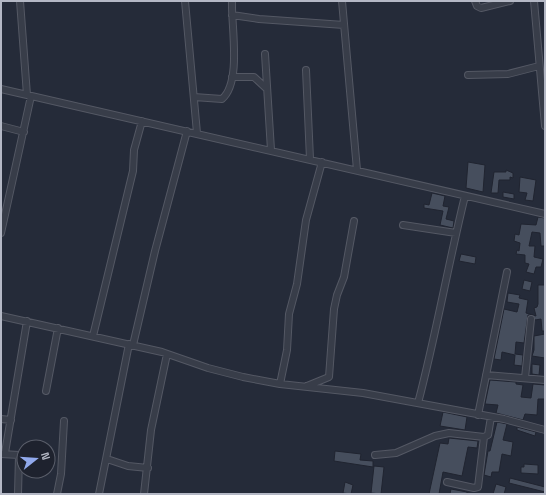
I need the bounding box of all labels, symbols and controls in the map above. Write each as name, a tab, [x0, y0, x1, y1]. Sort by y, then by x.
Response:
north arrow	[16, 439, 56, 479]
text: N	[38, 451, 53, 462]

